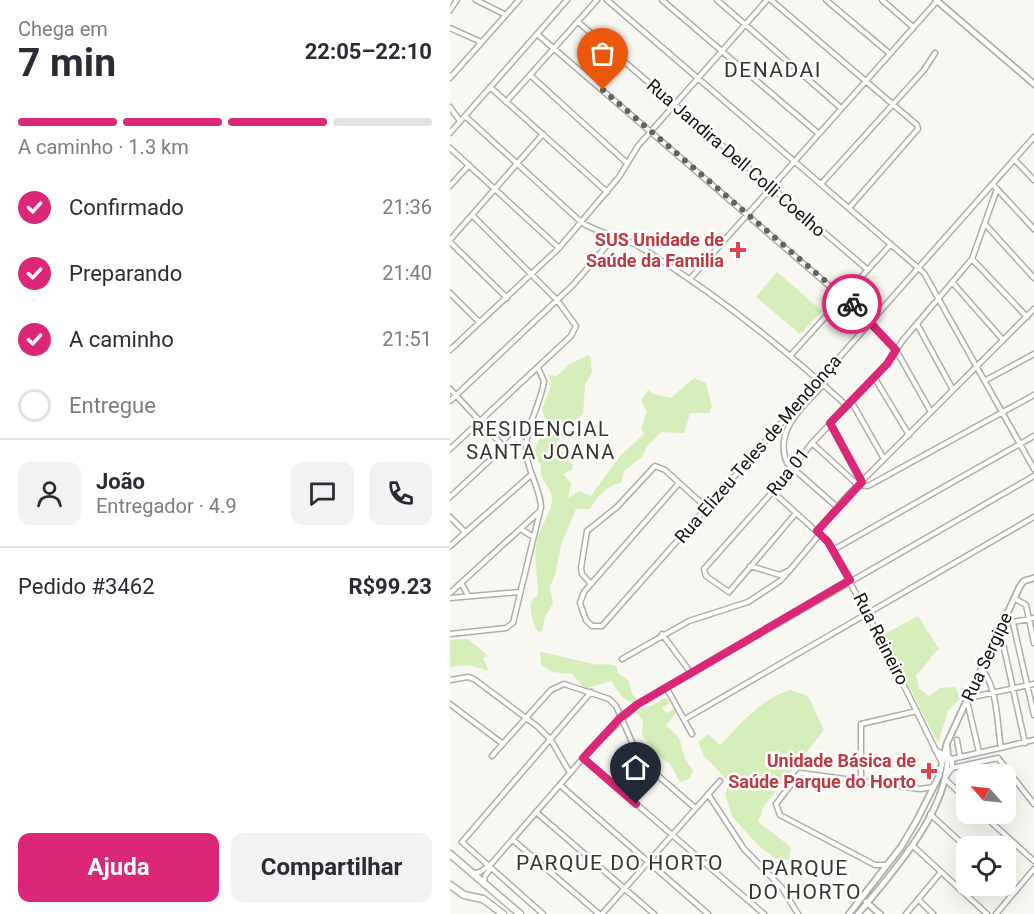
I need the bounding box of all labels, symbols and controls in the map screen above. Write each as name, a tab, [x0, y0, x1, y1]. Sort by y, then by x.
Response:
text: Chega em	[18, 17, 108, 41]
pin	[577, 28, 628, 90]
icon: bag	[586, 37, 619, 70]
text: 22:05–22:10	[305, 39, 432, 64]
text: 7 min	[18, 40, 116, 86]
district label: DENADAI	[724, 58, 822, 82]
street label: Rua Jandira Dell Colli Coelho	[643, 74, 830, 241]
text: A caminho · 1.3 km	[18, 135, 189, 159]
icon: check	[18, 191, 51, 224]
text: Confirmado	[69, 195, 184, 220]
text: 21:36	[382, 195, 432, 219]
place label: SUS Unidade de Saúde da Familia	[586, 229, 724, 271]
marker: SUS Unidade de Saúde da Familia	[729, 241, 747, 259]
icon: check	[18, 257, 51, 290]
text: Preparando	[69, 261, 182, 286]
text: 21:40	[382, 261, 432, 285]
courier	[822, 274, 882, 334]
icon: bike	[836, 288, 869, 321]
icon: check	[18, 323, 51, 356]
text: A caminho	[69, 327, 174, 352]
text: 21:51	[382, 327, 432, 351]
street label: Rua Elizeu Teles de Mendonça	[670, 350, 845, 547]
text: Entregue	[69, 393, 156, 418]
district label: RESIDENCIAL SANTA JOANA	[466, 417, 616, 464]
street label: Rua 01	[762, 444, 813, 500]
button: person	[18, 462, 81, 525]
button: chat	[291, 462, 354, 525]
button: phone	[369, 462, 432, 525]
text: João	[96, 469, 145, 494]
text: Entregador · 4.9	[96, 494, 237, 518]
text: Pedido #3462	[18, 574, 155, 599]
text: R$99.23	[348, 574, 432, 599]
street label: Rua Reineiro	[849, 589, 914, 688]
street label: Rua Sergipe	[957, 609, 1016, 705]
pin	[610, 742, 661, 804]
place label: Unidade Básica de Saúde Parque do Horto	[728, 750, 916, 792]
icon: home	[619, 751, 652, 784]
marker: Unidade Básica de Saúde Parque do Horto	[920, 762, 938, 780]
north arrow	[956, 764, 1016, 824]
map controls	[956, 764, 1016, 896]
button: Ajuda	[18, 833, 219, 902]
button: Compartilhar	[231, 833, 432, 902]
button: locate	[956, 836, 1016, 896]
district label: PARQUE DO HORTO	[516, 851, 724, 875]
district label: PARQUE DO HORTO	[748, 856, 862, 904]

